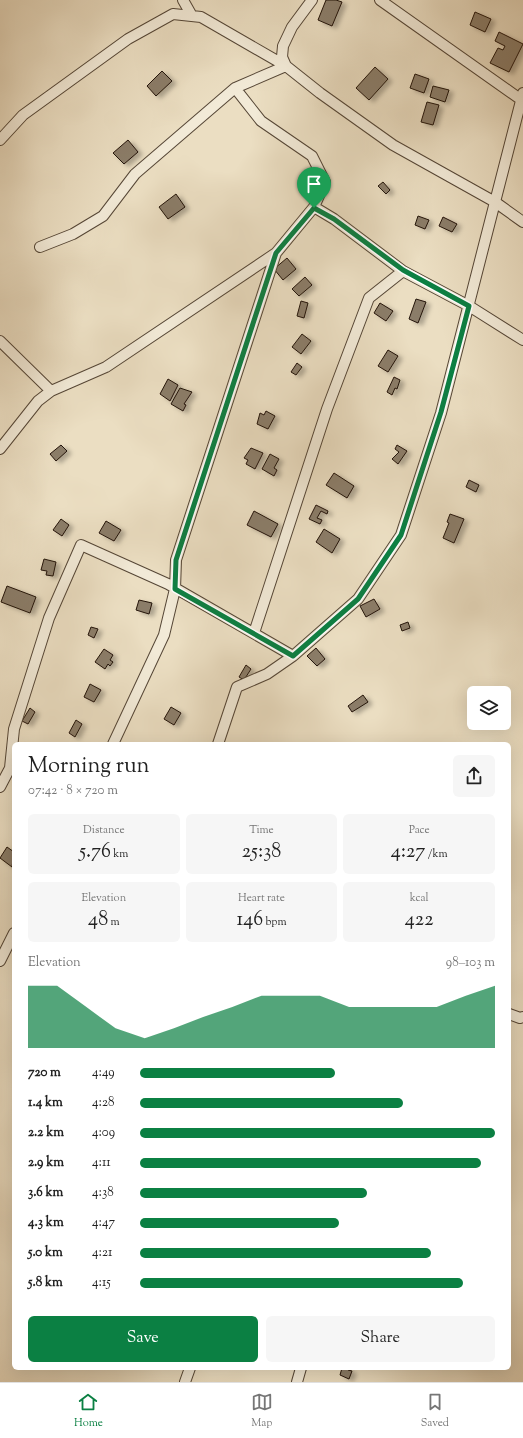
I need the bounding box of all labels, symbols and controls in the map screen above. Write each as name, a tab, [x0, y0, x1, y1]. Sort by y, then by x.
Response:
pin	[297, 167, 331, 208]
icon: arrive	[303, 173, 325, 195]
map controls	[467, 686, 511, 730]
button: layers	[467, 686, 511, 730]
text: Morning run	[28, 751, 150, 783]
button: share	[453, 755, 495, 797]
text: 07:42 · 8 × 720 m	[28, 782, 118, 800]
text: Distance	[83, 822, 125, 838]
text: Time	[249, 822, 274, 838]
text: Pace	[409, 822, 430, 838]
text: 5.76	[79, 838, 111, 867]
text: 25:38	[242, 838, 281, 867]
text: 4:27	[391, 838, 425, 867]
text: km	[111, 846, 128, 862]
text: /km	[425, 846, 448, 862]
text: Elevation	[82, 890, 126, 906]
text: Heart rate	[238, 890, 285, 906]
text: kcal	[410, 890, 429, 906]
text: 48	[88, 906, 108, 935]
text: 146	[236, 906, 263, 935]
text: 422	[405, 906, 434, 935]
text: m	[108, 914, 120, 930]
text: bpm	[263, 914, 287, 930]
text: Elevation	[28, 954, 81, 972]
text: 98–103 m	[446, 954, 495, 972]
text: 720 m	[28, 1064, 61, 1082]
text: 4:49	[92, 1064, 115, 1082]
text: 1.4 km	[28, 1094, 63, 1112]
text: 4:28	[92, 1094, 115, 1112]
text: 2.2 km	[28, 1124, 64, 1142]
text: 4:09	[92, 1124, 115, 1142]
text: 2.9 km	[28, 1154, 64, 1172]
text: 4:11	[92, 1154, 111, 1172]
text: 3.6 km	[28, 1184, 63, 1202]
text: 4:38	[92, 1184, 114, 1202]
text: 4.3 km	[28, 1214, 64, 1232]
text: 4:47	[92, 1214, 115, 1232]
text: 5.0 km	[28, 1244, 63, 1262]
text: 4:21	[92, 1244, 112, 1262]
text: 5.8 km	[28, 1274, 63, 1292]
text: 4:15	[92, 1274, 111, 1292]
button: Save	[28, 1316, 258, 1362]
button: Share	[266, 1316, 495, 1362]
tab: Home	[74, 1391, 103, 1431]
tab: Map	[251, 1391, 273, 1431]
tab: Saved	[421, 1391, 449, 1431]

